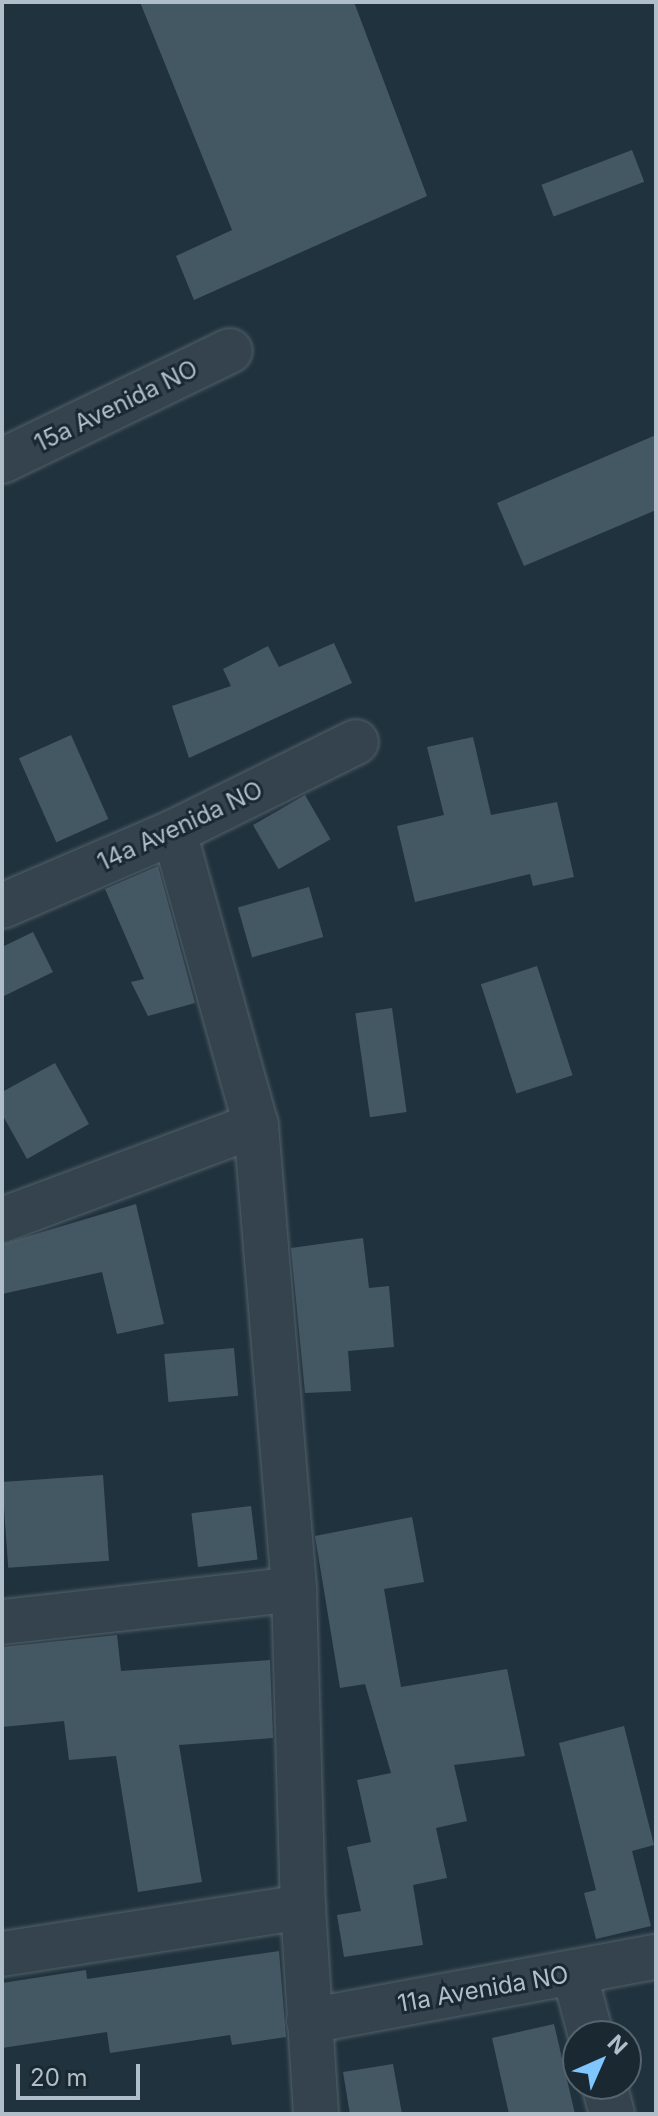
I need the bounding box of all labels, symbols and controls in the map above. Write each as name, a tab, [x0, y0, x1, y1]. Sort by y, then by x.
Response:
street label: 15a Avenida NO	[30, 354, 202, 458]
street label: 14a Avenida NO	[93, 775, 267, 877]
street label: 11a Avenida NO	[395, 1960, 571, 2018]
north arrow	[562, 2020, 642, 2100]
text: N	[602, 2029, 633, 2060]
scale bar	[20, 2048, 144, 2098]
text: 20 m	[30, 2063, 88, 2092]

